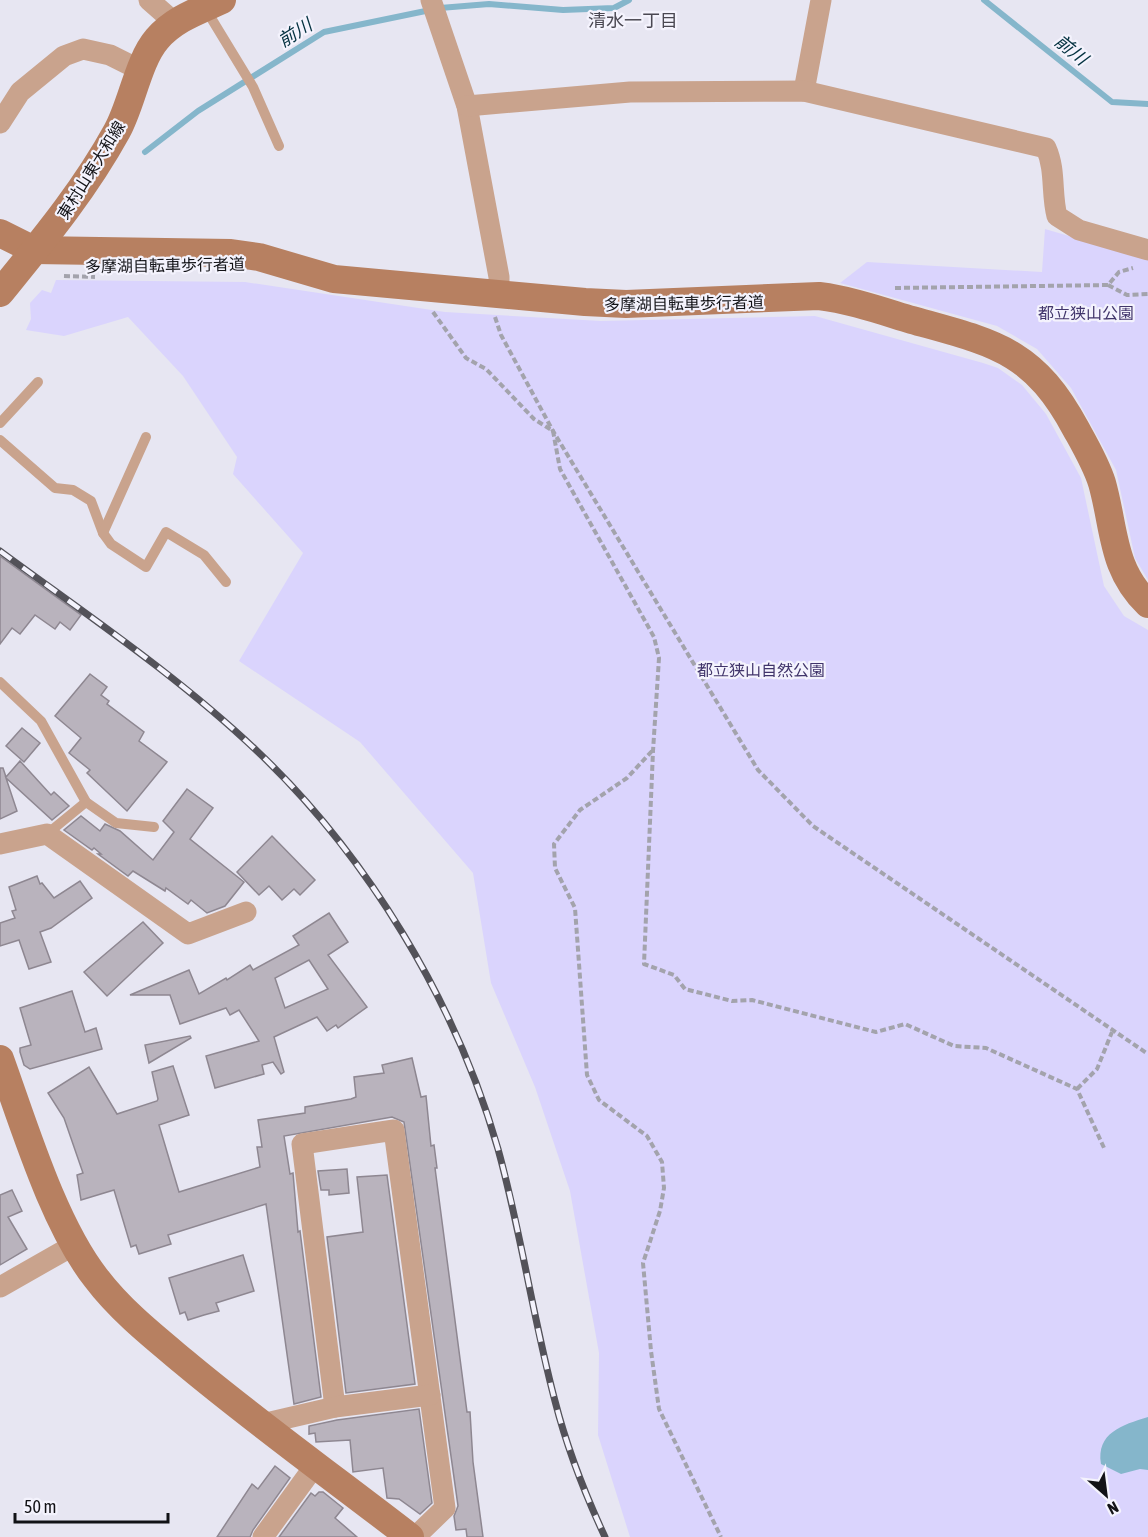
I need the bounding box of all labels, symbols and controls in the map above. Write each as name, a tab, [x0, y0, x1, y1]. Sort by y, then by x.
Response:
district label: 清水一丁目	[588, 10, 678, 31]
water label: 前川	[274, 13, 317, 51]
water label: 前川	[1051, 30, 1093, 70]
street label: 東村山東大和線	[54, 118, 128, 222]
street label: 多摩湖自転車歩行者道	[85, 255, 245, 275]
street label: 多摩湖自転車歩行者道	[604, 293, 764, 313]
park label: 都立狭山公園	[1038, 304, 1134, 322]
park label: 都立狭山自然公園	[697, 661, 825, 679]
north arrow	[1076, 1465, 1136, 1525]
scale bar	[15, 1486, 168, 1524]
text: 50 m	[24, 1496, 56, 1517]
text: N	[1105, 1498, 1121, 1518]

